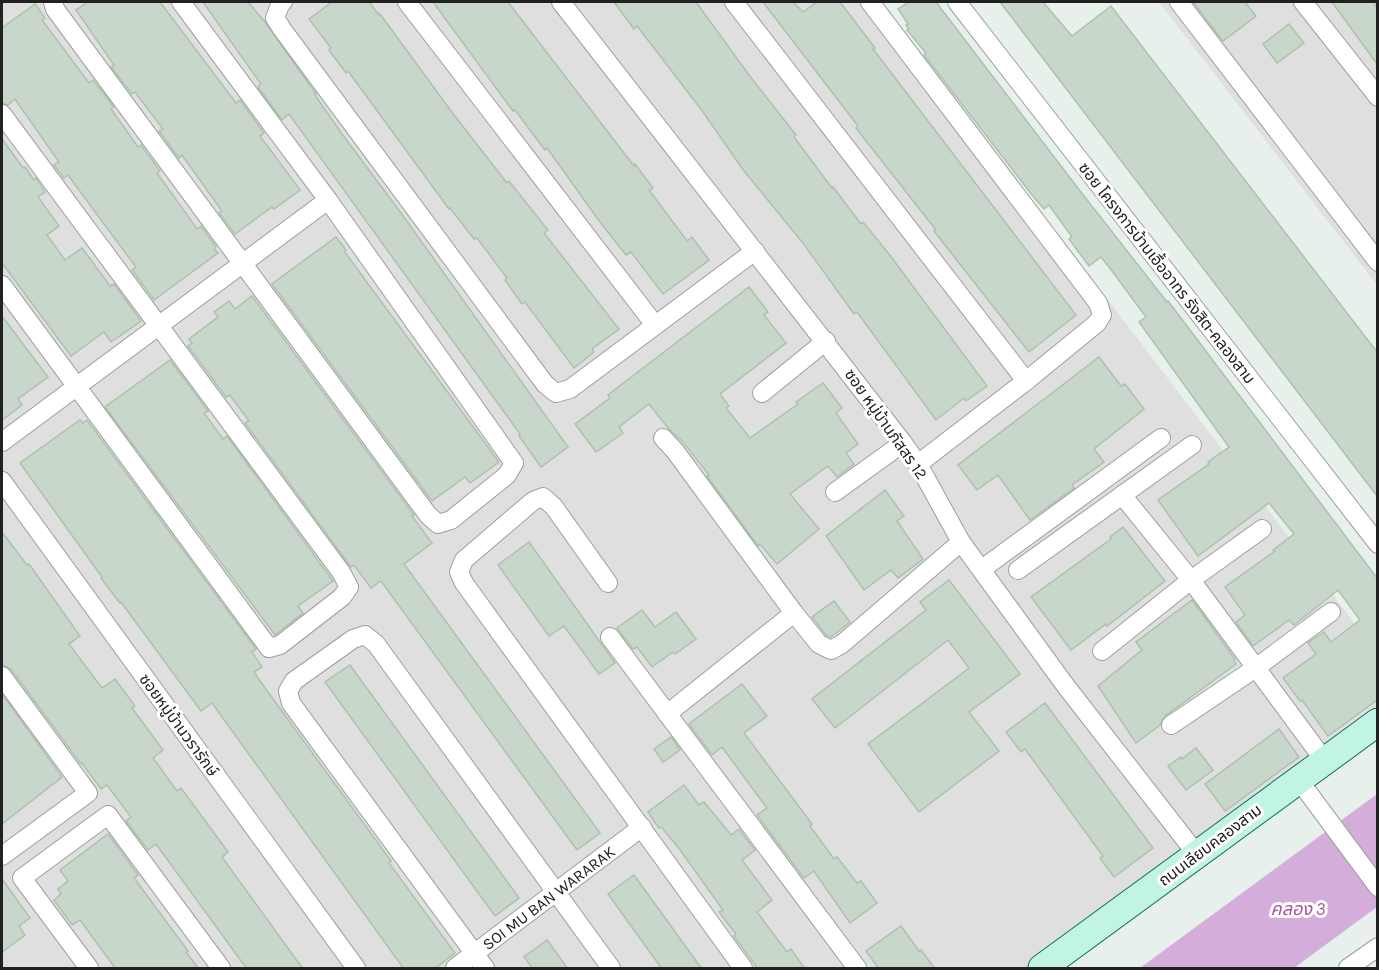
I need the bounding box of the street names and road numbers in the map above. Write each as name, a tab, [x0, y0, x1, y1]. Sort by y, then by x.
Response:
street label: ซอย โครงการบ้านเอื้ออาทร รังสิต-คลองสาม	[1075, 157, 1261, 387]
street label: ซอย หมู่บ้านภัสสร 12	[841, 365, 931, 483]
street label: ซอยหมู่บ้านวรารักษ์	[135, 670, 223, 780]
street label: ถนนเลียบคลองสาม	[1155, 800, 1265, 890]
street label: SOI MU BAN WARARAK	[478, 841, 619, 954]

